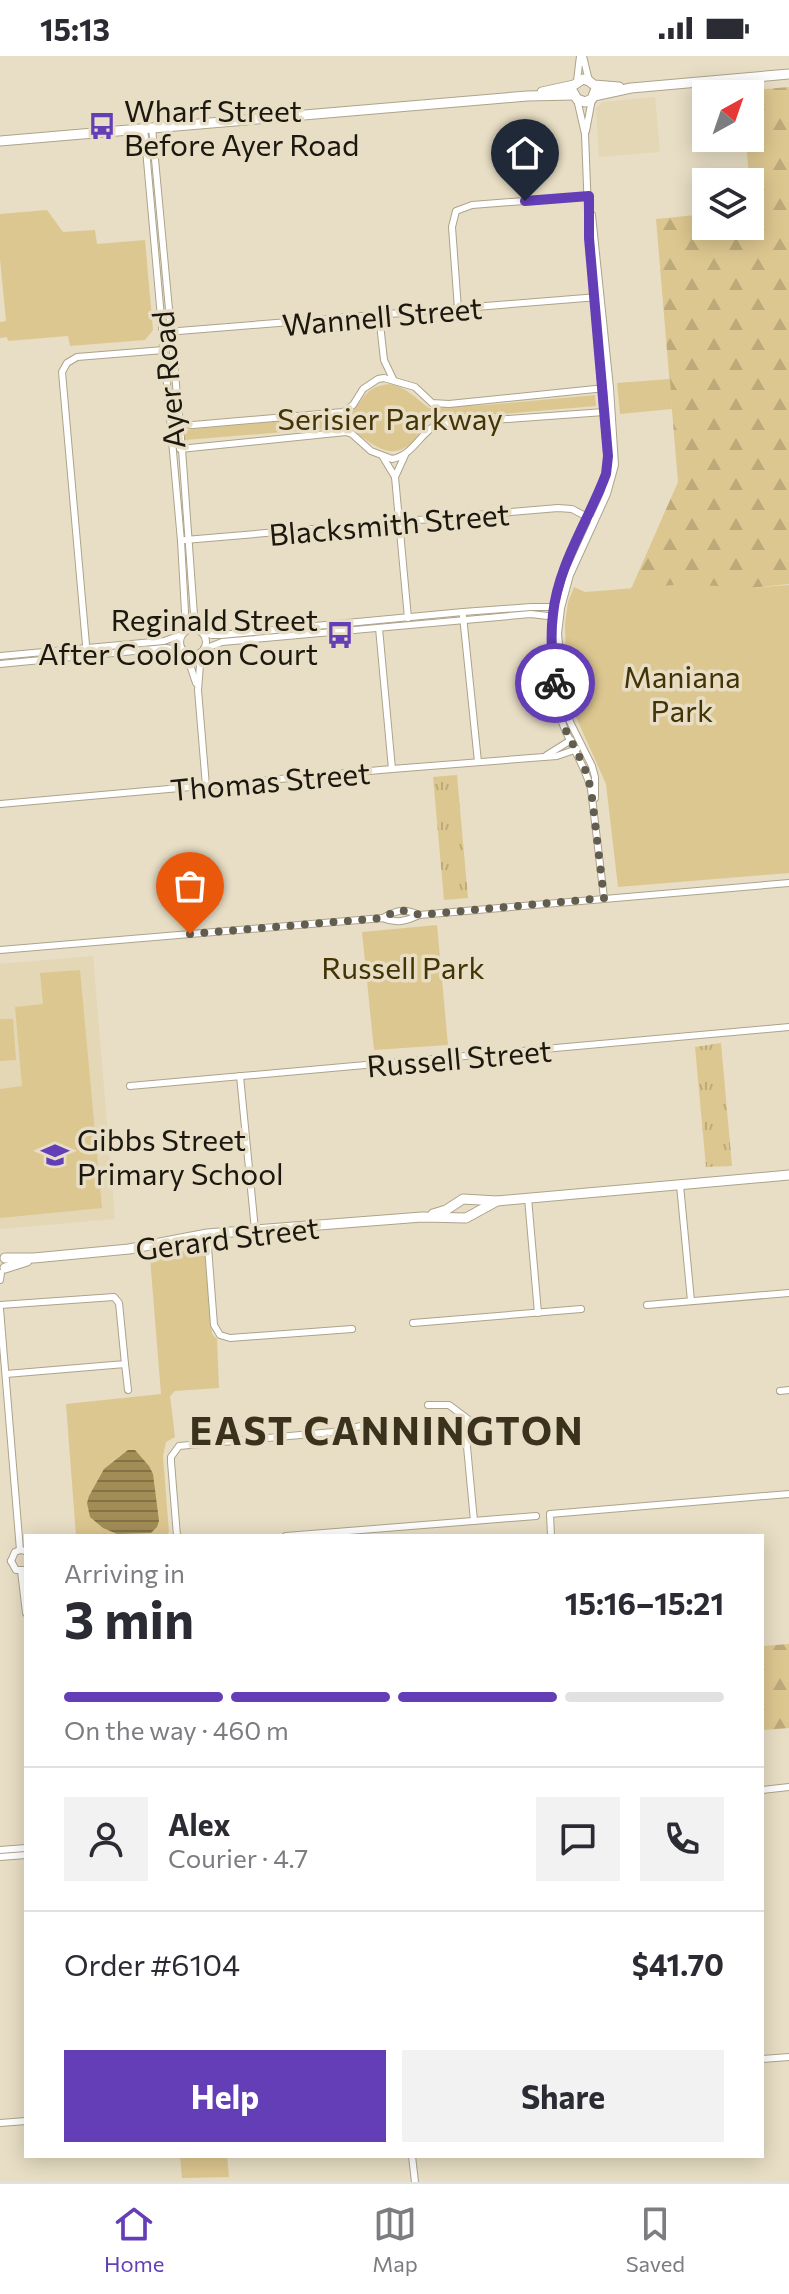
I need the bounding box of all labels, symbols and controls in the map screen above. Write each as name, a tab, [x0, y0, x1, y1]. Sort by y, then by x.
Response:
text: 15:13	[40, 10, 110, 47]
north arrow	[692, 80, 764, 152]
map controls	[692, 80, 764, 240]
place label: Wharf Street Before Ayer Road	[124, 91, 359, 162]
bus stop icon: Wharf Street Before Ayer Road	[87, 111, 117, 141]
pin	[491, 119, 559, 201]
icon: home	[503, 131, 547, 175]
button: layers	[692, 168, 764, 240]
street label: Wannell Street	[280, 288, 484, 342]
street label: Ayer Road	[143, 310, 191, 450]
park label: Serisier Parkway	[277, 399, 503, 436]
street label: Blacksmith Street	[267, 494, 511, 552]
place label: Reginald Street After Cooloon Court	[38, 600, 318, 671]
bus stop icon: Reginald Street After Cooloon Court	[325, 620, 355, 650]
courier	[515, 643, 595, 723]
park label: Maniana Park	[623, 657, 741, 728]
icon: bike	[533, 661, 577, 705]
street label: Thomas Street	[169, 753, 371, 807]
pin	[156, 852, 224, 934]
icon: bag	[168, 864, 212, 908]
park label: Russell Park	[321, 948, 485, 985]
street label: Russell Street	[365, 1030, 553, 1084]
place label: Gibbs Street Primary School	[77, 1120, 284, 1191]
school or university icon: Gibbs Street Primary School	[40, 1140, 70, 1170]
street label: Gerard Street	[133, 1207, 321, 1267]
district label: EAST CANNINGTON	[190, 1406, 584, 1453]
text: Arriving in	[64, 1557, 185, 1588]
text: 15:16–15:21	[565, 1584, 724, 1621]
text: 3 min	[64, 1586, 194, 1650]
text: On the way · 460 m	[64, 1714, 289, 1745]
button: person	[64, 1797, 148, 1881]
button: chat	[536, 1797, 620, 1881]
button: phone	[640, 1797, 724, 1881]
text: Alex	[168, 1805, 231, 1842]
text: Courier · 4.7	[168, 1842, 308, 1873]
text: Order #6104	[64, 1945, 240, 1982]
text: $41.70	[632, 1945, 724, 1982]
button: Help	[64, 2050, 386, 2142]
button: Share	[402, 2050, 724, 2142]
tab: Home	[104, 2202, 164, 2277]
tab: Map	[372, 2202, 418, 2277]
tab: Saved	[626, 2202, 685, 2277]

